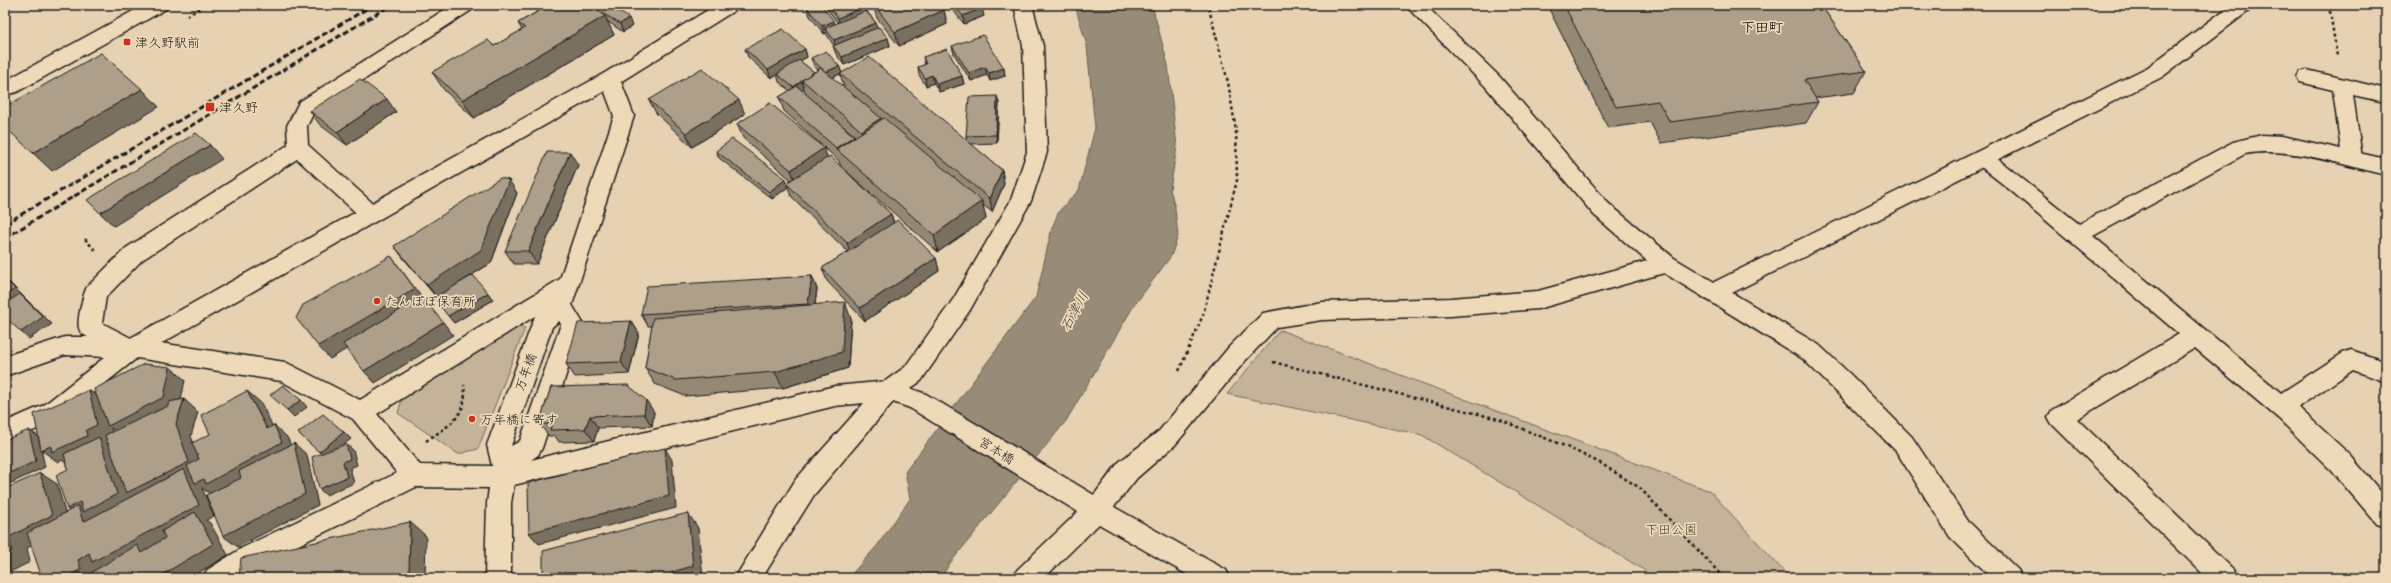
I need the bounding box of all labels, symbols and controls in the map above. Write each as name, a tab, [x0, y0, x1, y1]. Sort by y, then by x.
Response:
district label: 下田町	[1741, 18, 1783, 36]
place label: 津久野駅前	[135, 34, 200, 51]
marker: 津久野駅前	[122, 37, 132, 47]
place label: 津久野	[219, 99, 258, 116]
marker: 津久野	[204, 101, 216, 113]
water label: 石津川	[1056, 288, 1092, 334]
place label: たんぽぽ保育所	[385, 293, 476, 310]
marker: たんぽぽ保育所	[372, 296, 382, 306]
street label: 万年橋	[511, 351, 540, 393]
place label: 万年橋に寄す	[480, 411, 558, 428]
marker: 万年橋に寄す	[467, 414, 477, 424]
street label: 宮本橋	[976, 433, 1018, 468]
park label: 下田公園	[1645, 521, 1697, 538]

